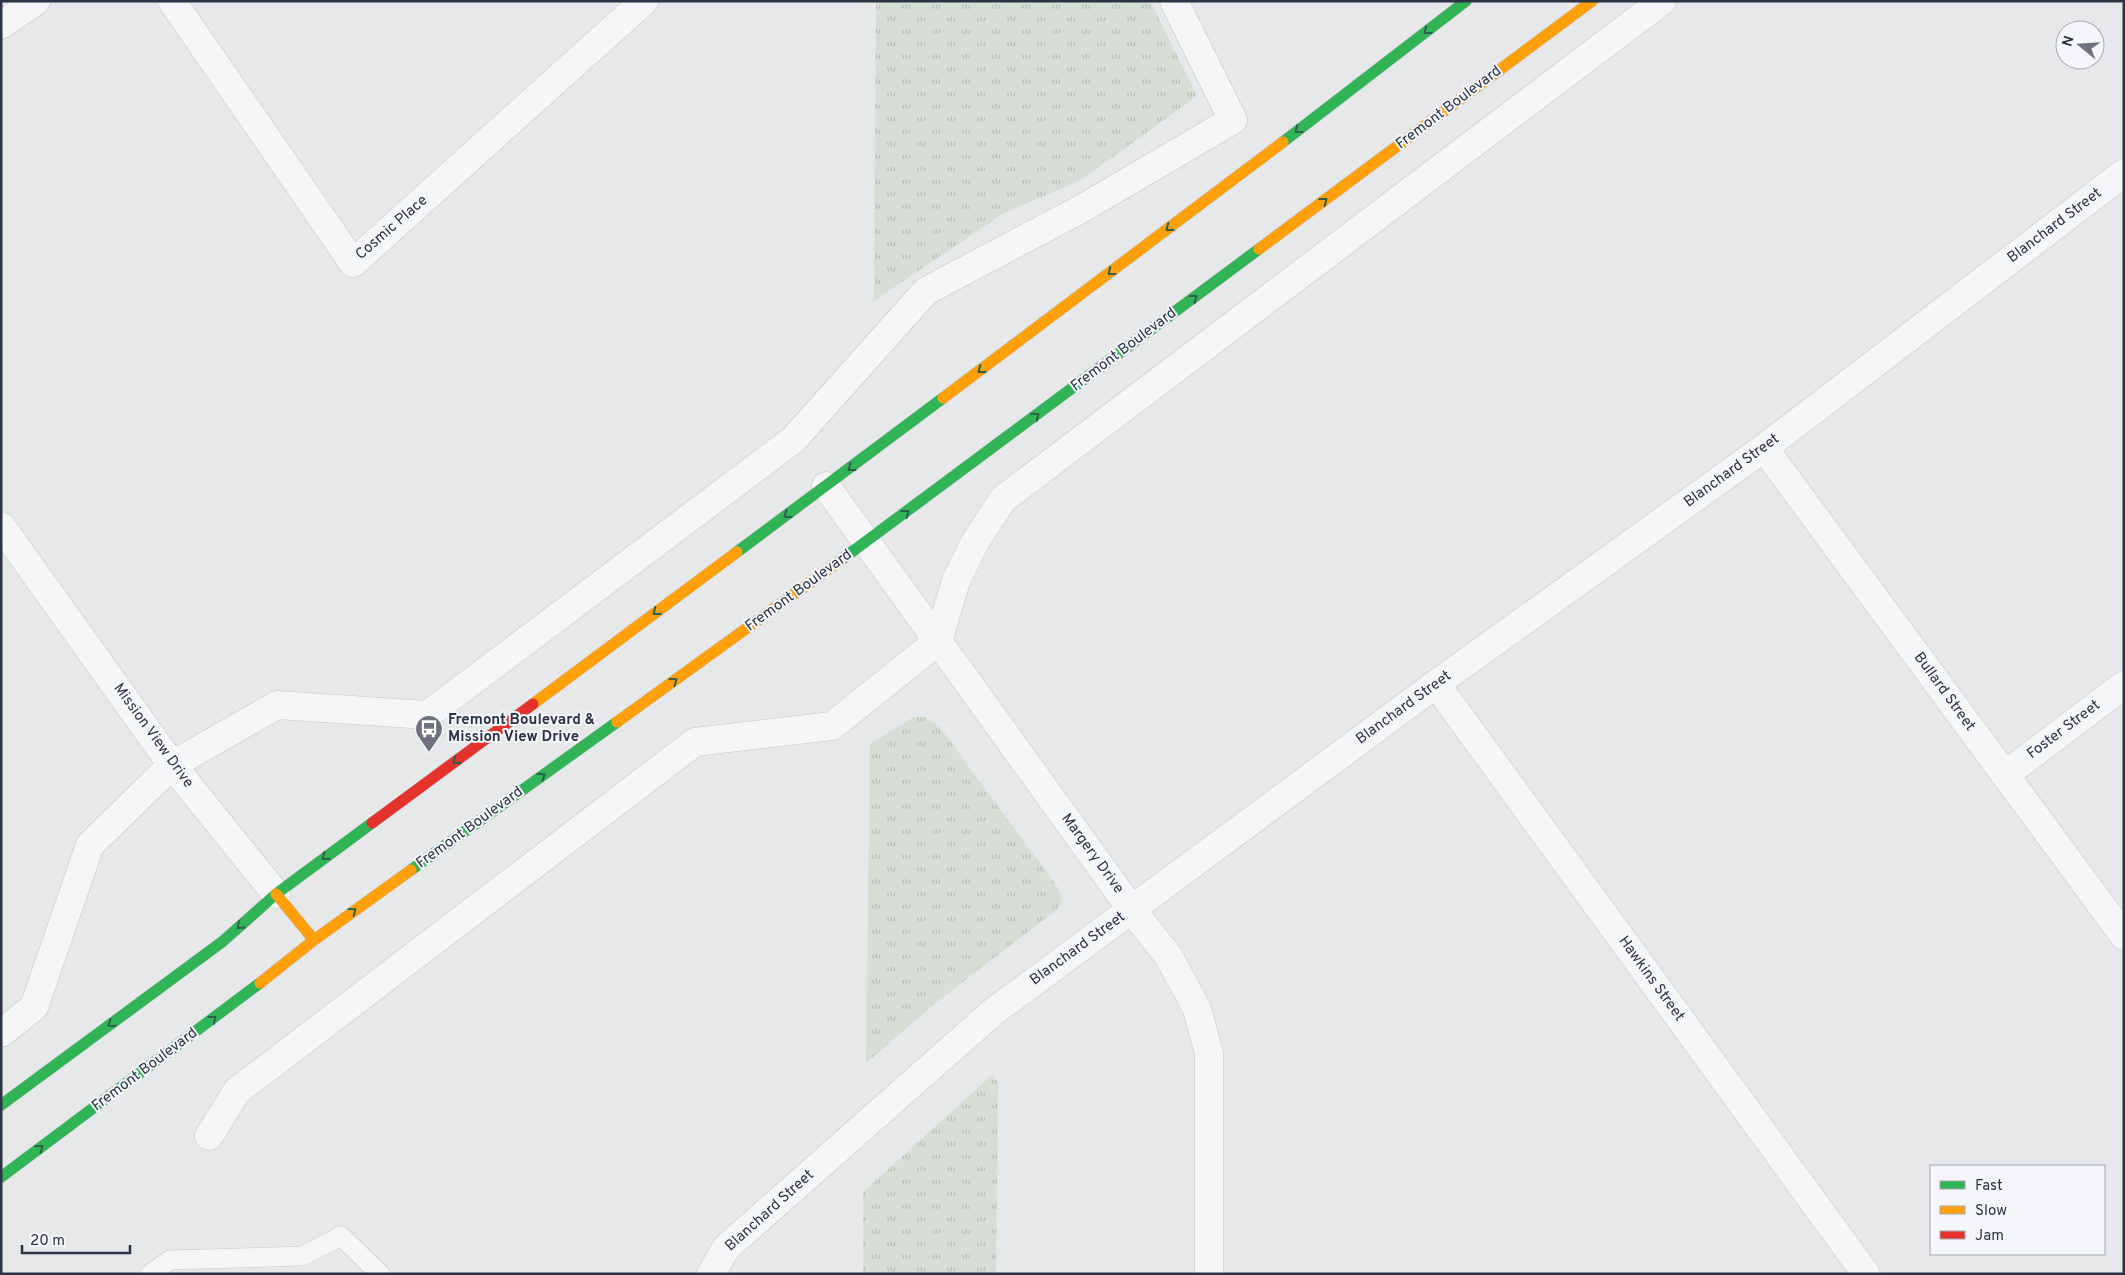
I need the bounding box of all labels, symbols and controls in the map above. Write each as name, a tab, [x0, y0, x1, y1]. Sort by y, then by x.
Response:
north arrow	[2055, 20, 2105, 70]
one-way arrow	[1424, 25, 1433, 33]
text: N	[2059, 34, 2079, 49]
street label: Fremont Boulevard	[1392, 62, 1506, 154]
one-way arrow	[1295, 124, 1304, 132]
street label: Blanchard Street	[2004, 184, 2106, 268]
street label: Cosmic Place	[352, 191, 432, 265]
one-way arrow	[1318, 198, 1328, 207]
one-way arrow	[1166, 223, 1175, 231]
one-way arrow	[1108, 267, 1117, 275]
one-way arrow	[1188, 295, 1198, 304]
street label: Fremont Boulevard	[1067, 304, 1181, 396]
one-way arrow	[977, 364, 987, 373]
one-way arrow	[1030, 413, 1040, 422]
street label: Blanchard Street	[1681, 430, 1783, 512]
one-way arrow	[847, 462, 857, 471]
one-way arrow	[783, 509, 793, 518]
one-way arrow	[900, 510, 910, 519]
street label: Fremont Boulevard	[742, 546, 856, 636]
one-way arrow	[652, 606, 662, 615]
street label: Bullard Street	[1909, 649, 1979, 735]
street label: Blanchard Street	[1353, 667, 1455, 749]
one-way arrow	[668, 678, 678, 687]
street label: Mission View Drive	[109, 680, 197, 792]
street label: Foster Street	[2024, 696, 2104, 764]
place label: Fremont Boulevard & Mission View Drive	[448, 711, 596, 747]
bus stop icon: Fremont Boulevard & Mission View Drive	[414, 714, 444, 753]
one-way arrow	[452, 755, 462, 764]
one-way arrow	[536, 773, 546, 782]
street label: Fremont Boulevard	[413, 783, 527, 873]
street label: Margery Drive	[1056, 810, 1128, 898]
one-way arrow	[322, 852, 331, 860]
one-way arrow	[347, 908, 357, 917]
street label: Blanchard Street	[1027, 908, 1129, 990]
one-way arrow	[236, 920, 245, 929]
street label: Hawkins Street	[1614, 933, 1688, 1025]
one-way arrow	[207, 1016, 217, 1025]
one-way arrow	[107, 1018, 116, 1028]
street label: Fremont Boulevard	[88, 1024, 202, 1116]
one-way arrow	[34, 1145, 43, 1153]
legend	[1930, 1165, 2105, 1255]
street label: Blanchard Street	[722, 1166, 818, 1256]
text: Fast	[1975, 1177, 2003, 1196]
text: Slow	[1975, 1202, 2007, 1221]
scale bar	[22, 1222, 130, 1254]
text: Jam	[1975, 1227, 2004, 1246]
text: 20 m	[30, 1232, 65, 1251]

